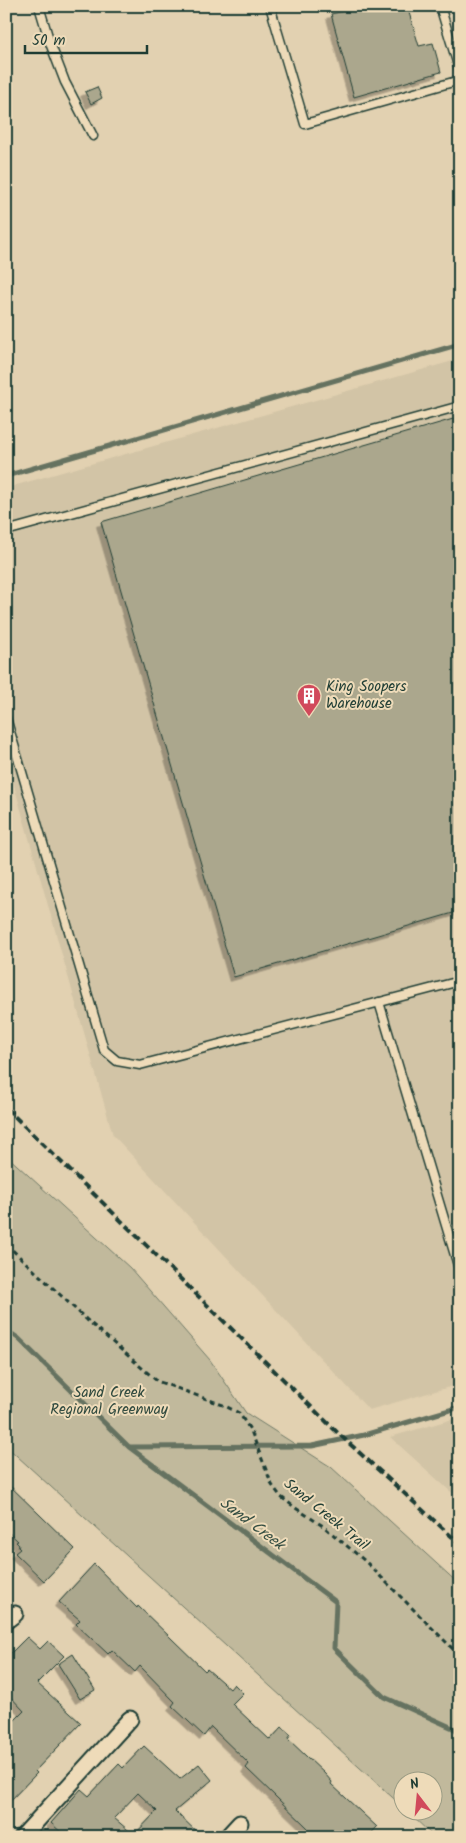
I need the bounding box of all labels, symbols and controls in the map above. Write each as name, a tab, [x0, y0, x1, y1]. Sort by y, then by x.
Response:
scale bar	[25, 22, 148, 54]
text: 50 m	[32, 29, 66, 53]
place label: King Soopers Warehouse	[326, 675, 407, 716]
building icon: King Soopers Warehouse	[296, 683, 322, 717]
park label: Sand Creek Regional Greenway	[50, 1381, 169, 1422]
street label: Sand Creek Trail	[278, 1473, 374, 1557]
water label: Sand Creek	[214, 1491, 292, 1558]
north arrow	[394, 1770, 444, 1820]
text: N	[407, 1773, 422, 1796]

